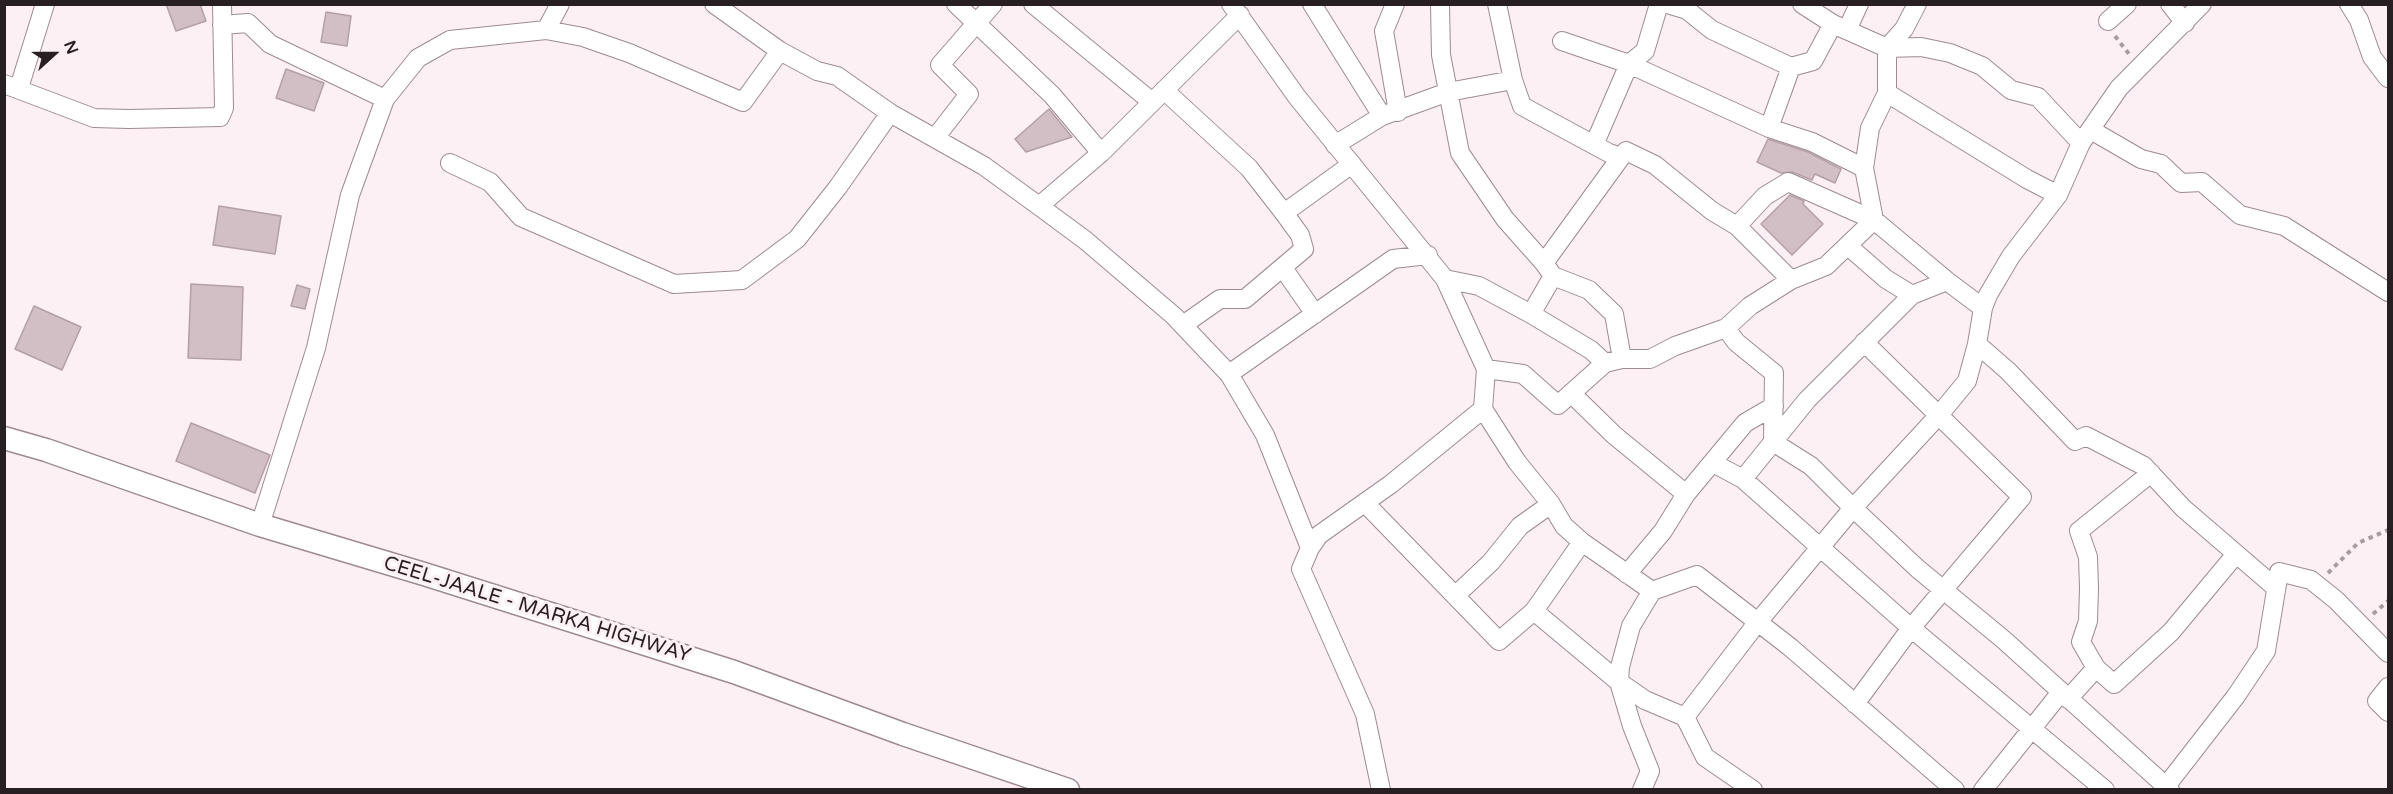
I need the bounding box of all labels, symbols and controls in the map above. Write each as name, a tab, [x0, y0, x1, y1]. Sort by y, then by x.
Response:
north arrow	[24, 24, 84, 84]
text: N	[59, 38, 82, 57]
street label: CEEL-JAALE - MARKA HIGHWAY	[380, 552, 694, 668]

